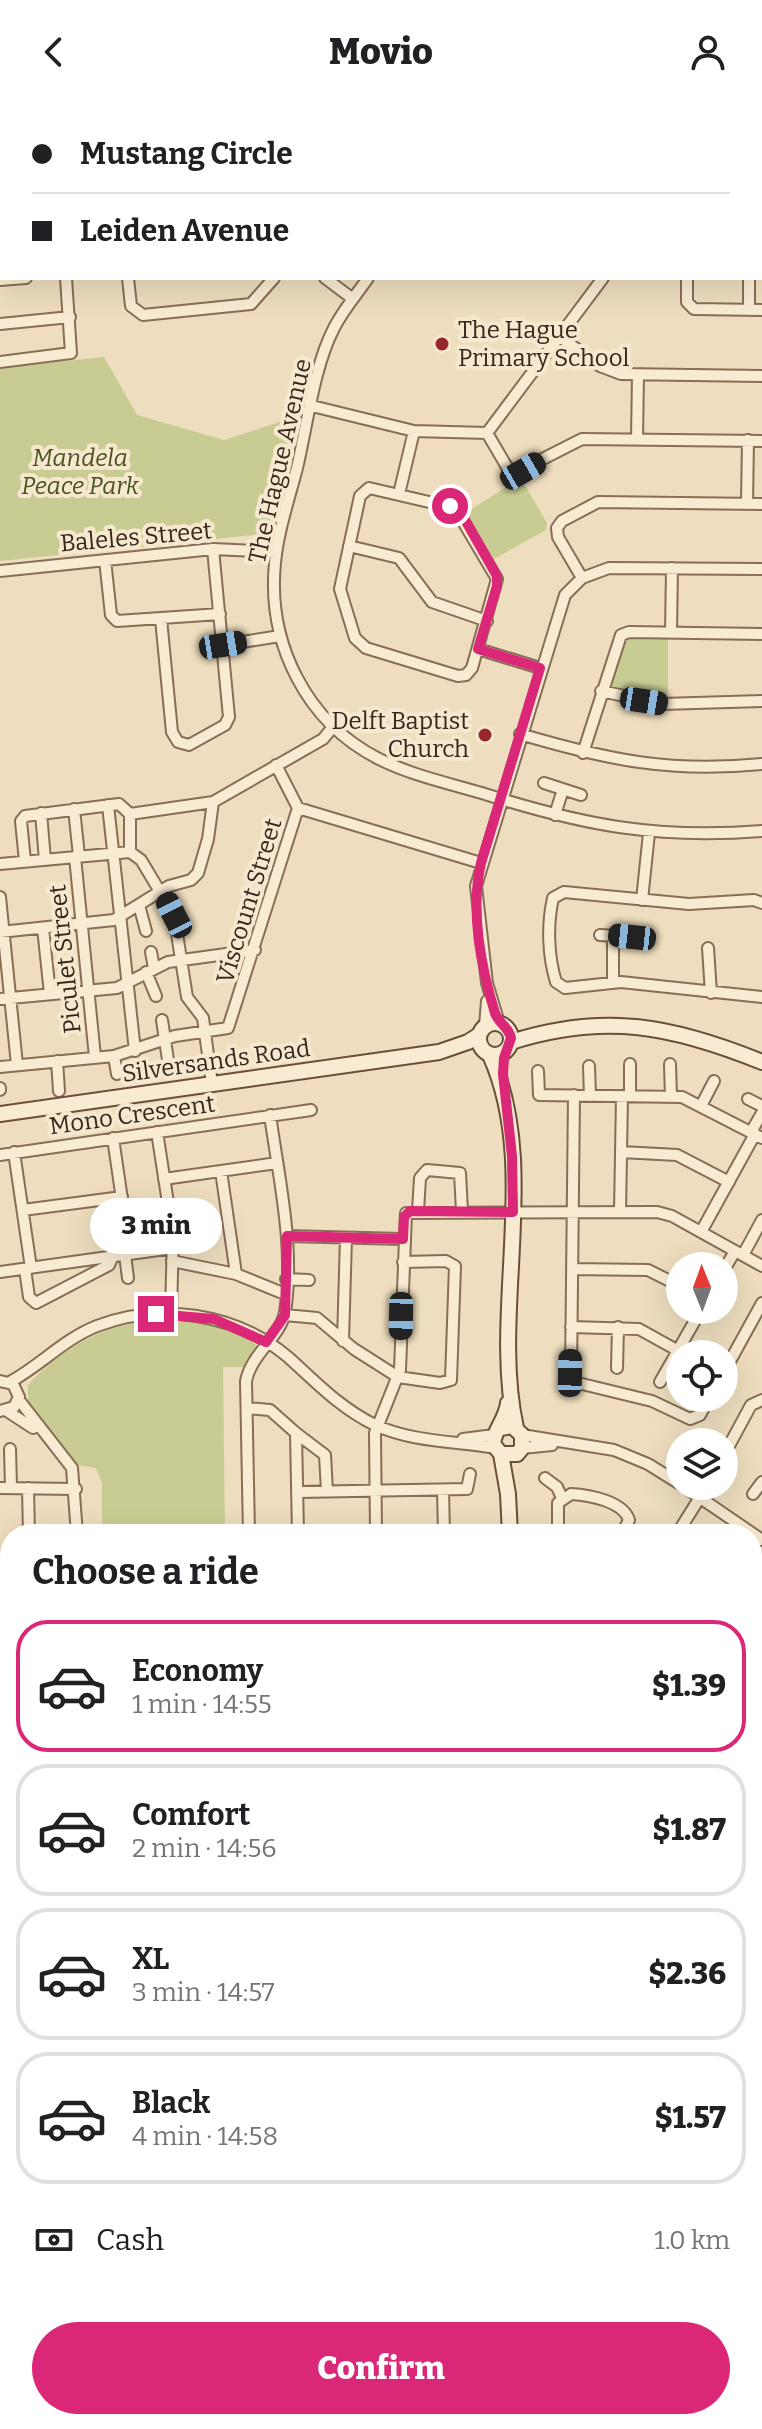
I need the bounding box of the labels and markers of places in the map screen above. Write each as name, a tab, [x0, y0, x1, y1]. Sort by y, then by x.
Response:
place label: The Hague Primary School	[458, 316, 629, 372]
marker: The Hague Primary School	[433, 335, 451, 353]
place label: Delft Baptist Church	[331, 707, 469, 763]
marker: Delft Baptist Church	[476, 726, 494, 744]

